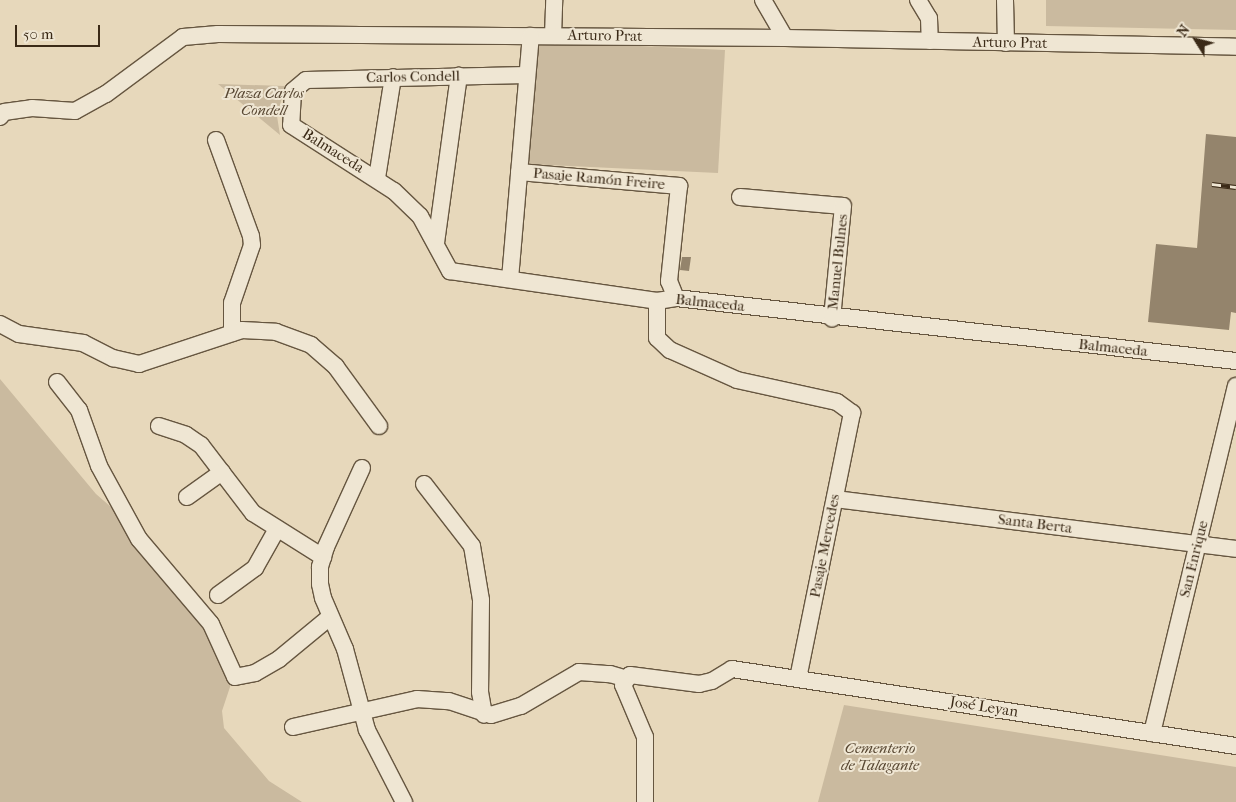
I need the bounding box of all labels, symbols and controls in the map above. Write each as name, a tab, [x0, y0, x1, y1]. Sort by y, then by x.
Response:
scale bar	[18, 15, 102, 47]
north arrow	[1171, 15, 1221, 65]
text: N	[1173, 22, 1193, 40]
text: 50 m	[23, 25, 53, 43]
street label: Arturo Prat	[567, 26, 643, 46]
street label: Arturo Prat	[972, 33, 1048, 53]
street label: Carlos Condell	[366, 67, 460, 87]
park label: Plaza Carlos Condell	[224, 84, 304, 119]
street label: Balmaceda	[299, 125, 367, 177]
street label: Pasaje Ramón Freire	[532, 164, 666, 194]
street label: Manuel Bulnes	[824, 213, 852, 311]
street label: Balmaceda	[675, 290, 745, 316]
street label: Balmaceda	[1078, 335, 1148, 361]
street label: Pasaje Mercedes	[806, 493, 844, 599]
street label: Santa Berta	[997, 511, 1073, 537]
street label: San Enrique	[1176, 519, 1212, 599]
street label: José Leyan	[949, 693, 1019, 721]
park label: Cementerio de Talagante	[841, 739, 919, 774]

